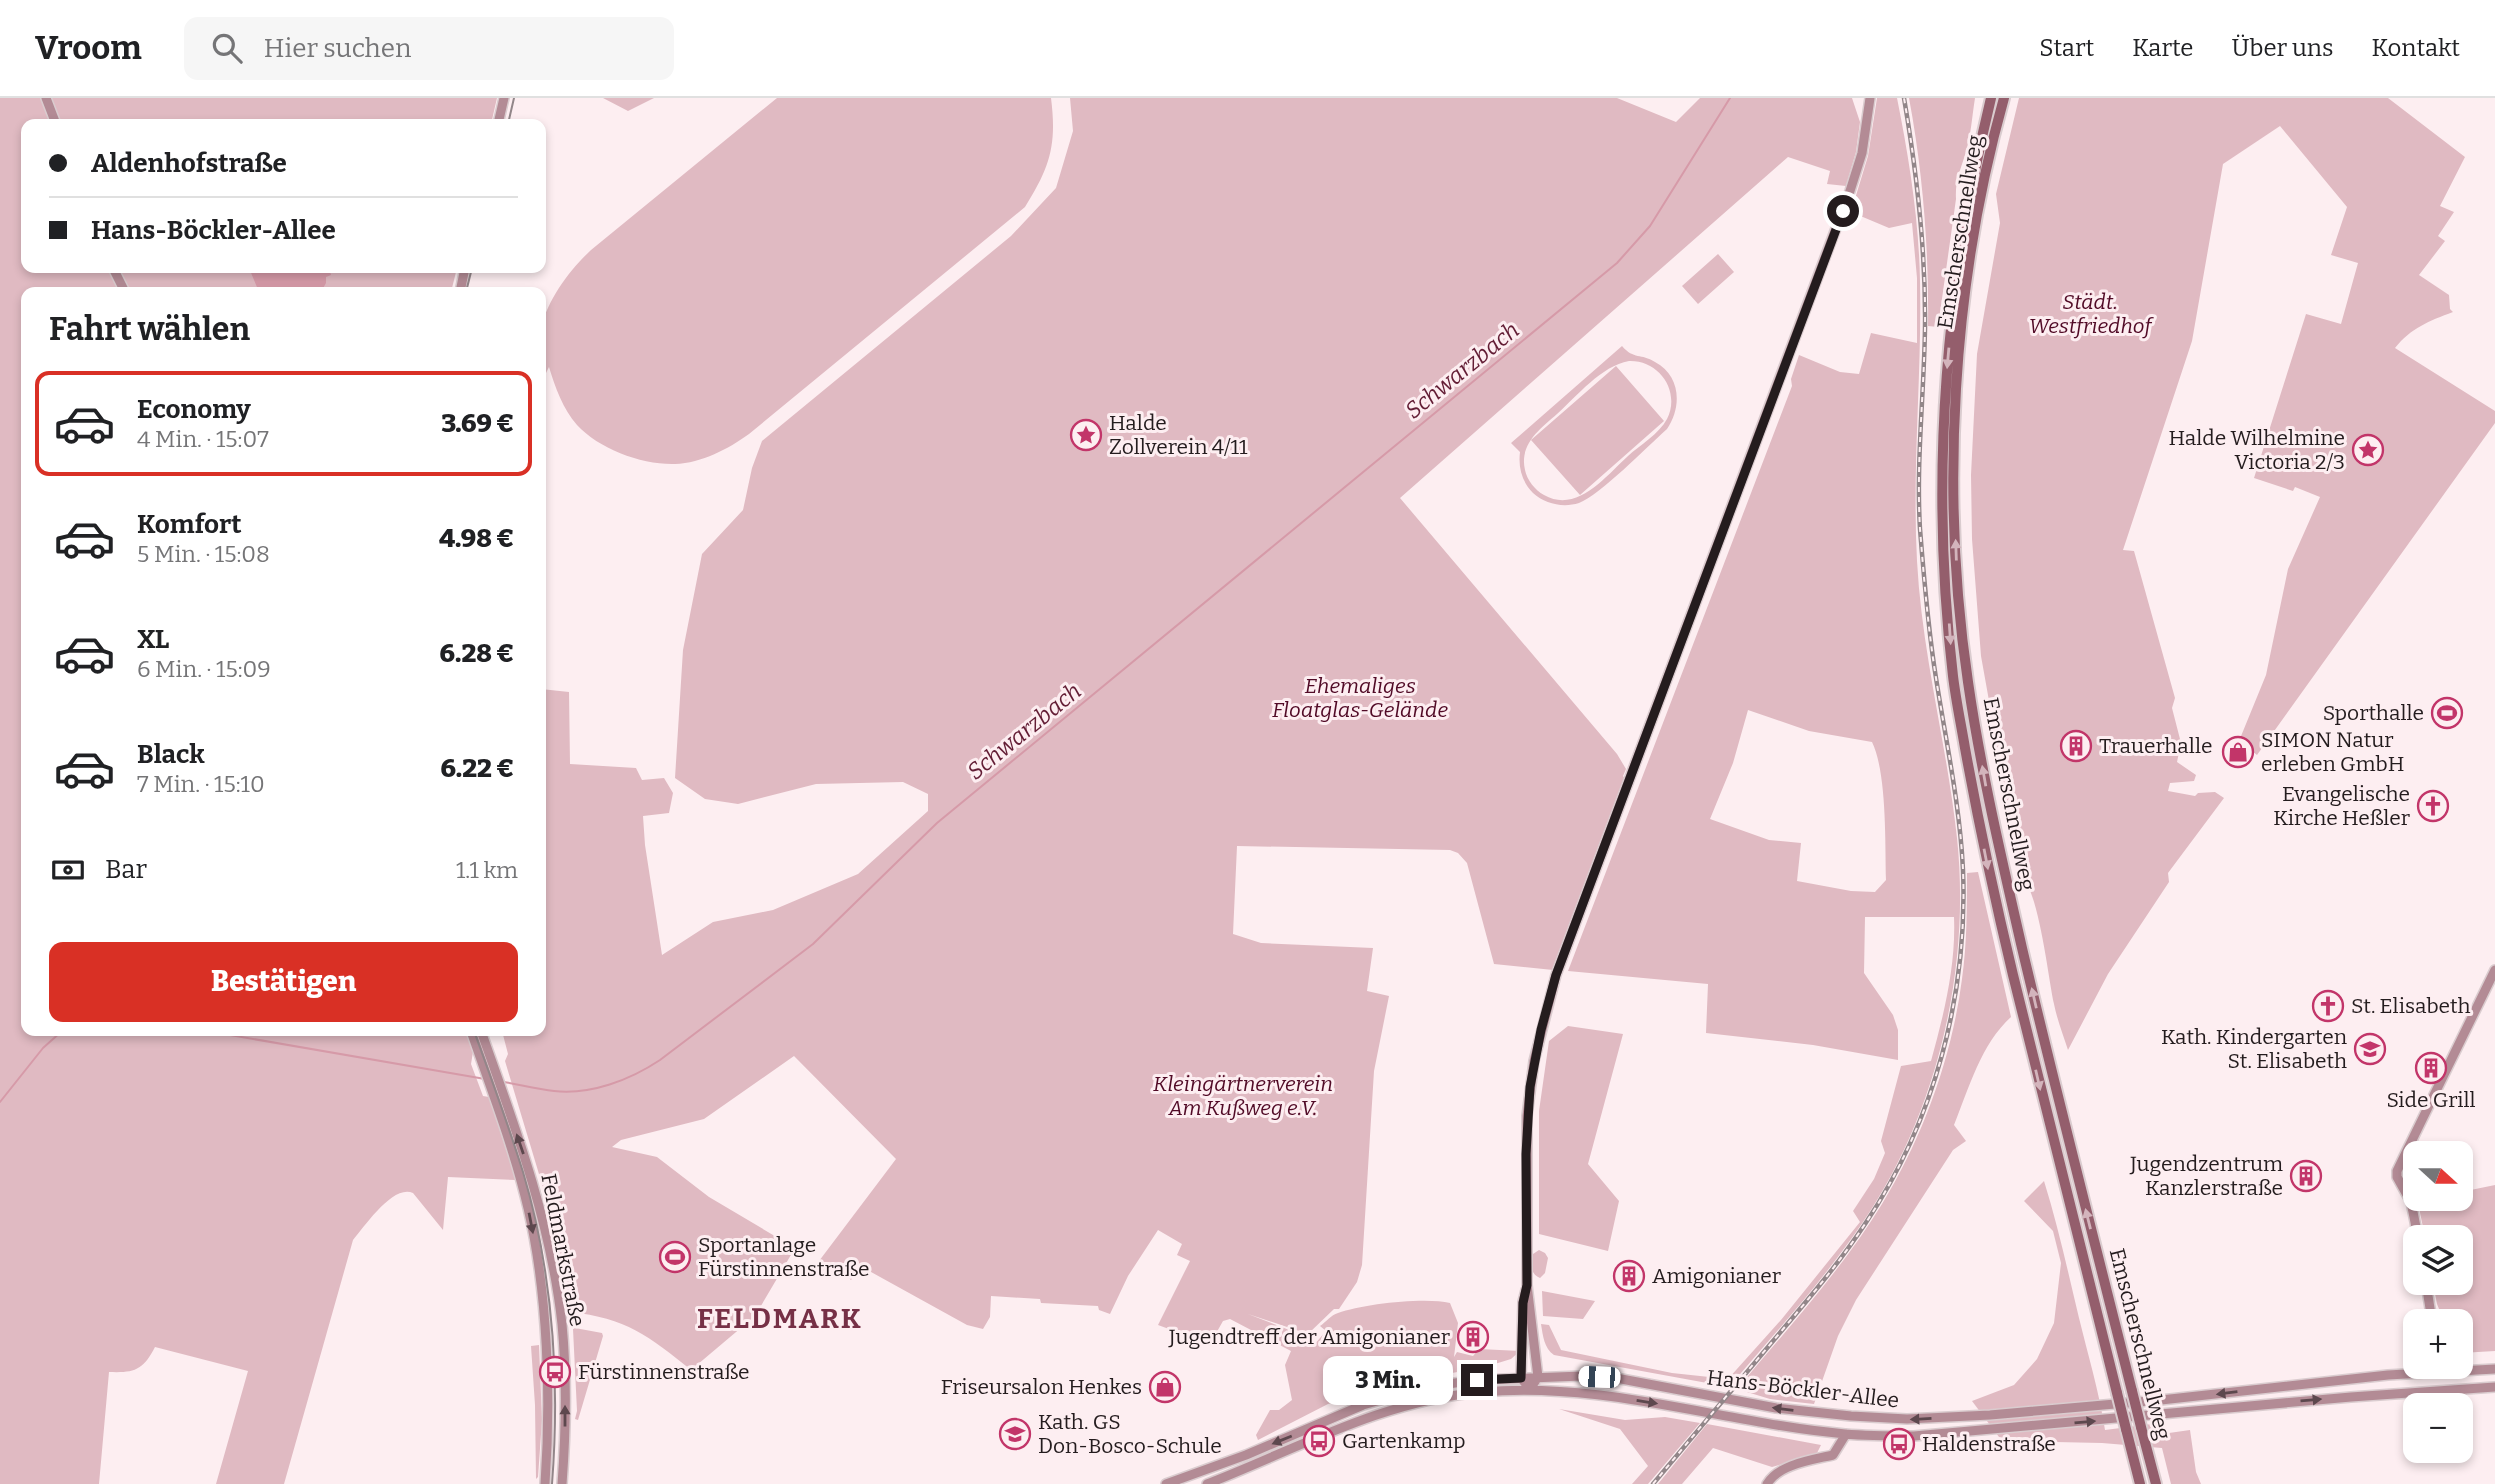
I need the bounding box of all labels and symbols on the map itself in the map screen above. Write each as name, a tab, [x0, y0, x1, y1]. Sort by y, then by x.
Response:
street label: Emscherschnellweg	[1932, 133, 1988, 331]
route start	[1827, 195, 1859, 227]
park label: Städt. Westfriedhof	[2029, 289, 2155, 339]
water label: Schwarzbach	[1399, 316, 1525, 424]
one-way arrow	[1942, 348, 1953, 370]
place label: Halde Zollverein 4/11	[1109, 410, 1248, 460]
place icon: Halde Zollverein 4/11	[1069, 418, 1103, 452]
place label: Halde Wilhelmine Victoria 2/3	[2168, 425, 2345, 475]
place icon: Halde Wilhelmine Victoria 2/3	[2351, 433, 2385, 467]
one-way arrow	[1950, 539, 1962, 561]
one-way arrow	[1945, 624, 1956, 646]
park label: Ehemaliges Floatglas-Gelände	[1272, 673, 1448, 723]
water label: Schwarzbach	[961, 677, 1087, 785]
street label: Emscherschnellweg	[1977, 695, 2041, 893]
sports icon: Sporthalle	[2430, 696, 2464, 730]
place label: Sporthalle	[2323, 700, 2424, 726]
place label: SIMON Natur erleben GmbH	[2261, 727, 2404, 777]
building icon: Trauerhalle	[2059, 729, 2093, 763]
place label: Trauerhalle	[2099, 733, 2212, 759]
shop icon: SIMON Natur erleben GmbH	[2221, 735, 2255, 769]
one-way arrow	[1978, 765, 1989, 787]
place label: Evangelische Kirche Heßler	[2273, 781, 2410, 831]
church icon: Evangelische Kirche Heßler	[2416, 789, 2450, 823]
one-way arrow	[1981, 848, 1992, 870]
one-way arrow	[2028, 987, 2039, 1009]
church icon: St. Elisabeth	[2311, 989, 2345, 1023]
place label: St. Elisabeth	[2351, 993, 2471, 1019]
place label: Kath. Kindergarten St. Elisabeth	[2161, 1024, 2347, 1074]
school or university icon: Kath. Kindergarten St. Elisabeth	[2353, 1032, 2387, 1066]
building icon: Side Grill	[2414, 1051, 2448, 1085]
one-way arrow	[2033, 1069, 2044, 1091]
park label: Kleingärtnerverein Am Kußweg e.V.	[1153, 1071, 1333, 1121]
place label: Side Grill	[2386, 1087, 2476, 1113]
one-way arrow	[514, 1134, 525, 1155]
north arrow	[2403, 1141, 2473, 1211]
place label: Jugendzentrum Kanzlerstraße	[2129, 1151, 2283, 1201]
building icon: Jugendzentrum Kanzlerstraße	[2289, 1159, 2323, 1193]
street label: Feldmarkstraße	[535, 1171, 591, 1329]
one-way arrow	[2082, 1207, 2093, 1229]
one-way arrow	[526, 1212, 537, 1234]
place label: Sportanlage Fürstinnenstraße	[698, 1232, 870, 1282]
sports icon: Sportanlage Fürstinnenstraße	[658, 1240, 692, 1274]
street label: Emscherschnellweg	[2104, 1246, 2176, 1443]
building icon: Amigonianer	[1612, 1259, 1646, 1293]
place label: Amigonianer	[1652, 1263, 1781, 1289]
district label: FELDMARK	[697, 1302, 863, 1335]
building icon: Jugendtreff der Amigonianer	[1456, 1320, 1490, 1354]
place label: Jugendtreff der Amigonianer	[1168, 1324, 1450, 1350]
bus stop icon: Fürstinnenstraße	[538, 1355, 572, 1389]
callout: 3 Min.	[1323, 1356, 1452, 1404]
place label: Fürstinnenstraße	[578, 1359, 750, 1385]
route end	[1461, 1364, 1493, 1396]
street label: Hans-Böckler-Allee	[1705, 1364, 1901, 1414]
car	[1578, 1366, 1621, 1388]
shop icon: Friseursalon Henkes	[1148, 1370, 1182, 1404]
place label: Friseursalon Henkes	[941, 1374, 1142, 1400]
one-way arrow	[2215, 1387, 2237, 1398]
one-way arrow	[2301, 1394, 2323, 1405]
one-way arrow	[1636, 1397, 1658, 1408]
one-way arrow	[1772, 1403, 1794, 1414]
one-way arrow	[559, 1405, 571, 1427]
place label: Kath. GS Don-Bosco-Schule	[1038, 1409, 1222, 1459]
one-way arrow	[1910, 1413, 1932, 1424]
one-way arrow	[2074, 1416, 2096, 1427]
school or university icon: Kath. GS Don-Bosco-Schule	[998, 1417, 1032, 1451]
bus stop icon: Gartenkamp	[1302, 1424, 1336, 1458]
bus stop icon: Haldenstraße	[1882, 1427, 1916, 1461]
place label: Gartenkamp	[1342, 1428, 1465, 1454]
place label: Haldenstraße	[1922, 1431, 2056, 1457]
one-way arrow	[1271, 1434, 1292, 1445]

